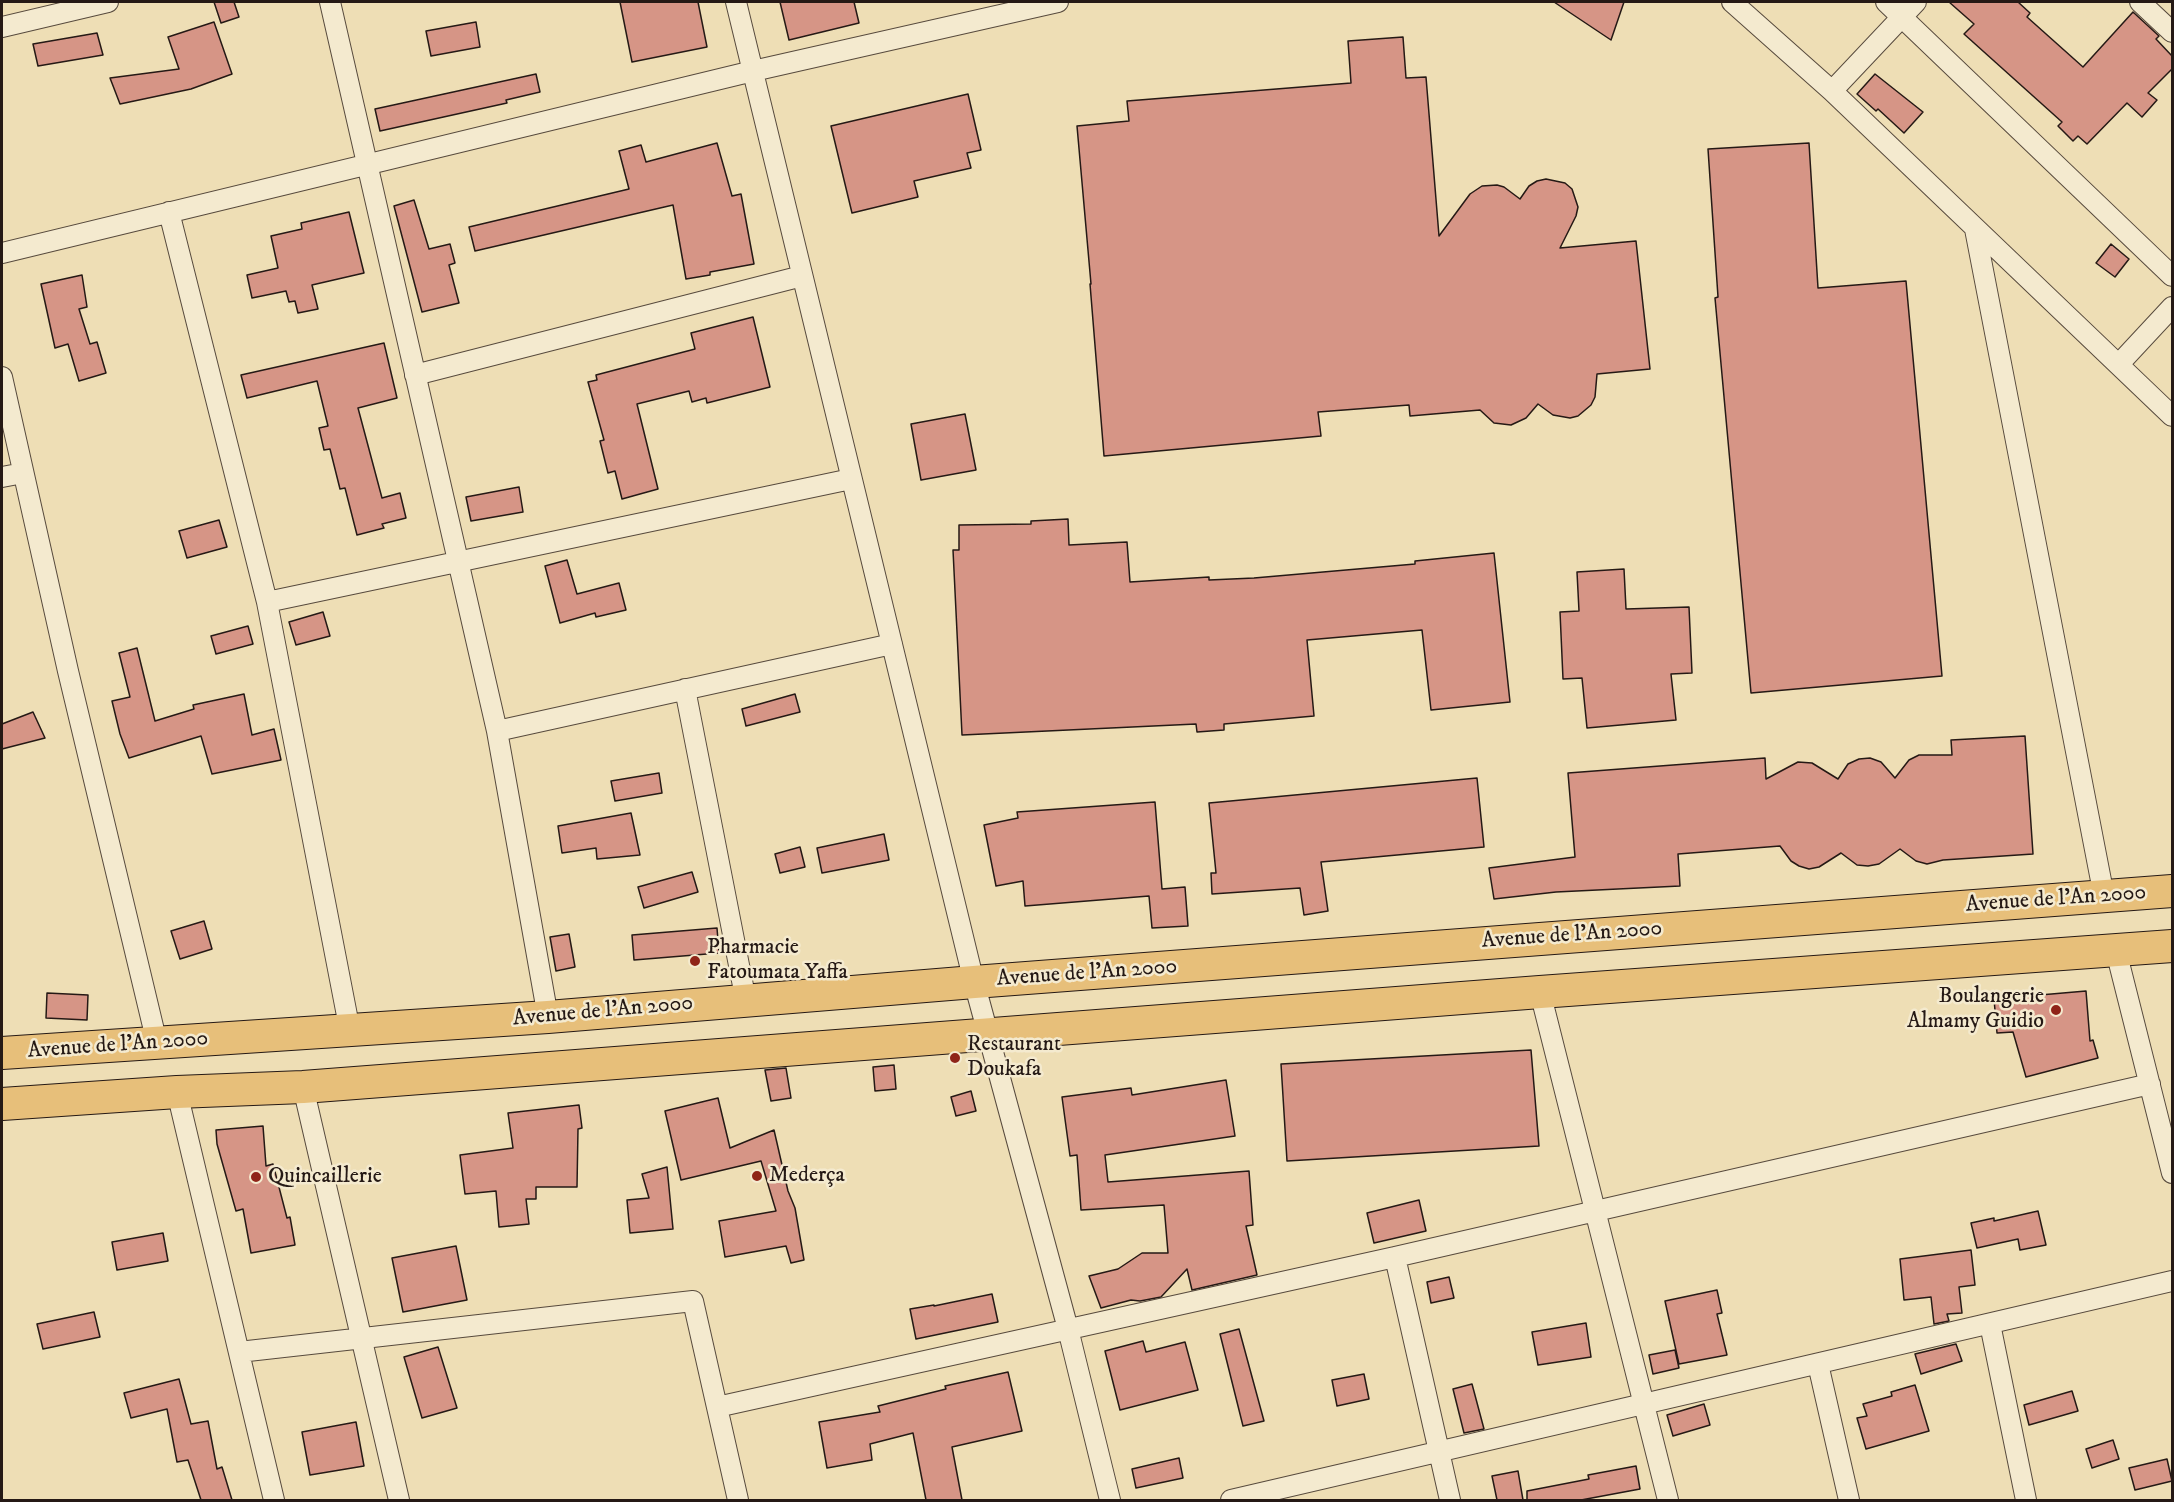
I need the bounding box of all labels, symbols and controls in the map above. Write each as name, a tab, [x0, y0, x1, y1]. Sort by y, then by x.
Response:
street label: Avenue de l'An 2000	[1965, 881, 2147, 919]
street label: Avenue de l'An 2000	[1481, 917, 1663, 955]
place label: Pharmacie Fatoumata Yaffa	[707, 935, 848, 986]
marker: Pharmacie Fatoumata Yaffa	[688, 954, 702, 968]
street label: Avenue de l'An 2000	[996, 955, 1178, 993]
place label: Boulangerie Almamy Guidio	[1907, 984, 2044, 1036]
street label: Avenue de l'An 2000	[512, 991, 694, 1033]
marker: Boulangerie Almamy Guidio	[2049, 1003, 2063, 1017]
street label: Avenue de l'An 2000	[27, 1027, 209, 1065]
place label: Restaurant Doukafa	[967, 1032, 1061, 1084]
marker: Restaurant Doukafa	[948, 1051, 962, 1065]
place label: Mederça	[769, 1163, 845, 1189]
place label: Quincaillerie	[268, 1164, 382, 1190]
marker: Mederça	[750, 1169, 764, 1183]
marker: Quincaillerie	[249, 1170, 263, 1184]

